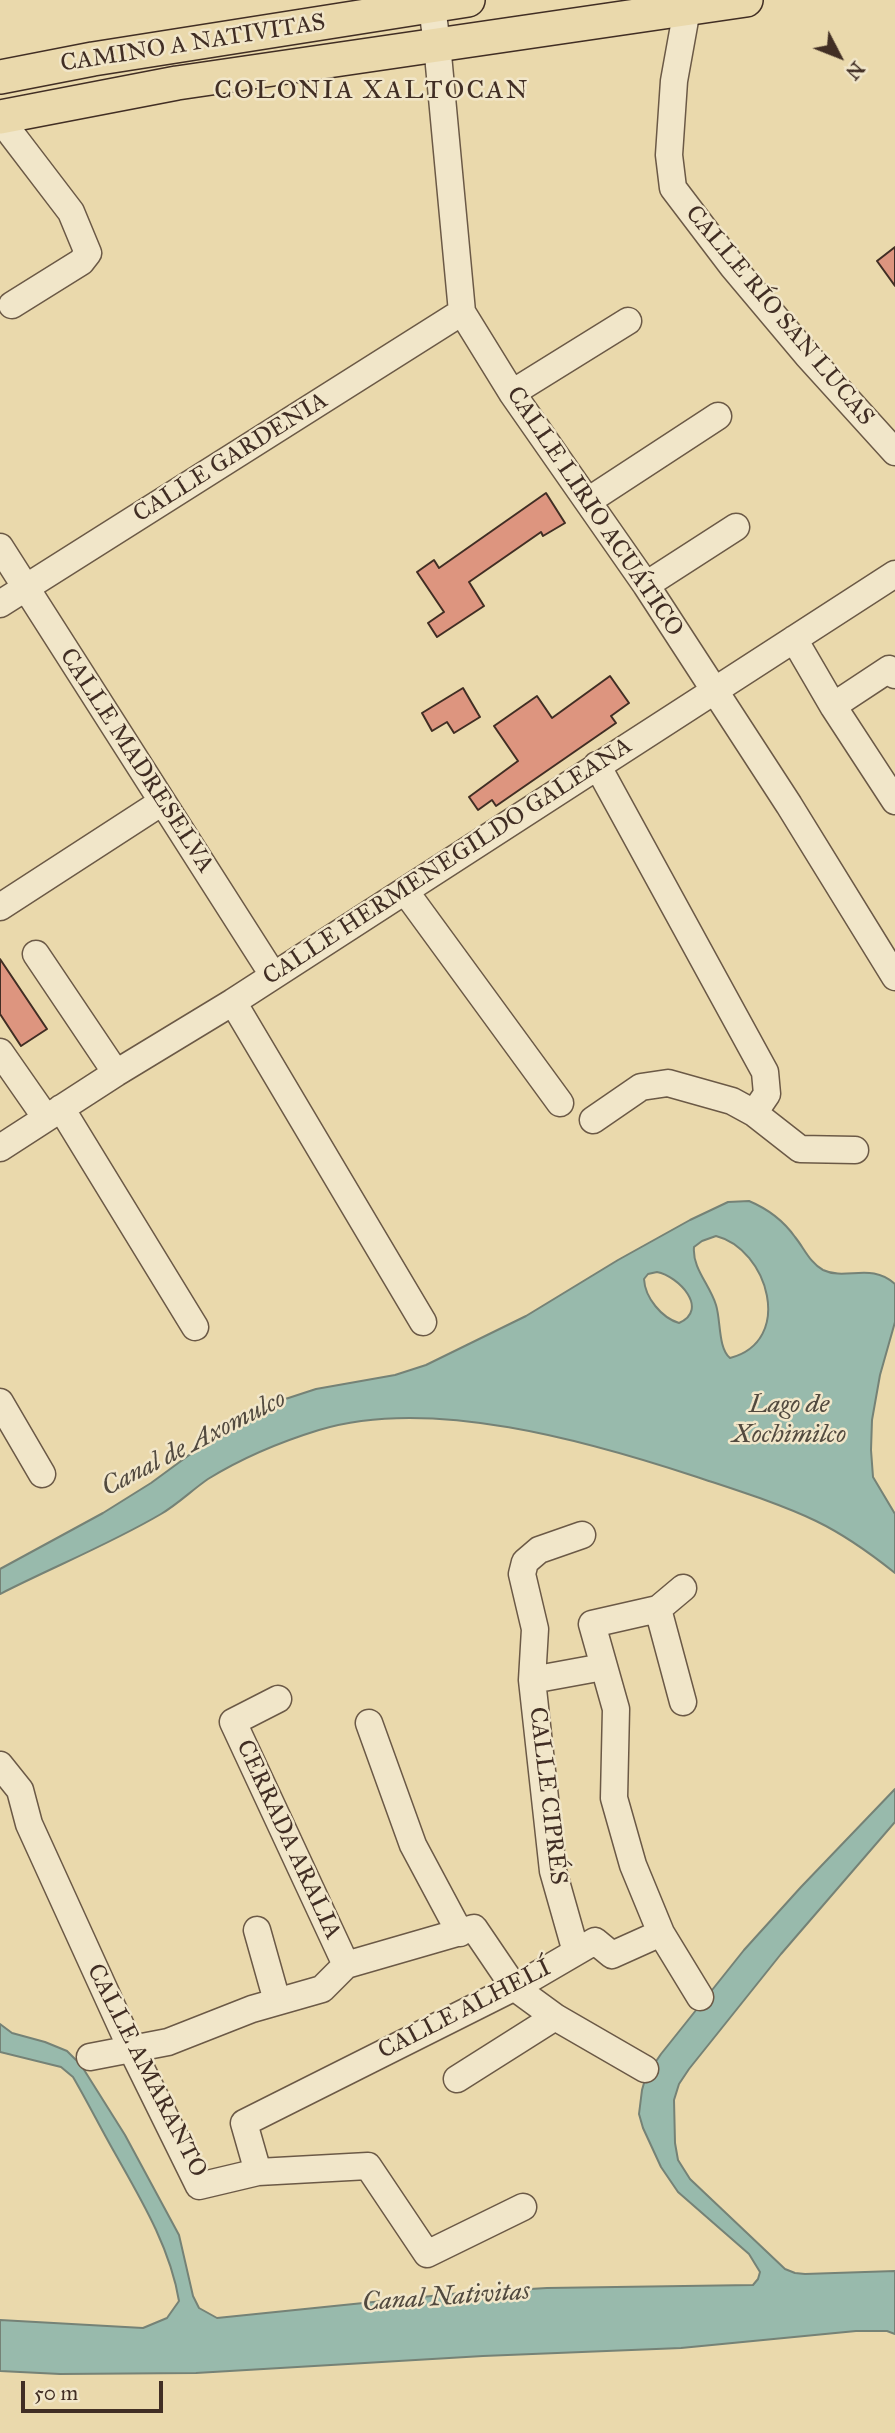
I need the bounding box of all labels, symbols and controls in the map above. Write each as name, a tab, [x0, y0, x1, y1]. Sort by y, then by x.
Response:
street label: CAMINO A NATIVITAS	[58, 9, 328, 79]
north arrow	[804, 21, 874, 91]
text: N	[841, 57, 869, 84]
district label: COLONIA XALTOCAN	[216, 76, 528, 108]
street label: CALLE RÍO SAN LUCAS	[678, 200, 880, 432]
street label: CALLE LIRIO ACUÁTICO	[499, 382, 689, 642]
street label: CALLE GARDENIA	[129, 387, 333, 529]
street label: CALLE MADRESELVA	[53, 643, 219, 879]
street label: CALLE HERMENEGILDO GALEANA	[258, 732, 638, 992]
water label: Canal de Axomulco	[97, 1384, 291, 1504]
water label: Lago de Xochimilco	[732, 1390, 846, 1452]
street label: CALLE CIPRÉS	[522, 1706, 572, 1886]
street label: CERRADA ARALIA	[229, 1736, 347, 1944]
street label: CALLE ALHELÍ	[374, 1954, 556, 2066]
street label: CALLE AMARANTO	[80, 1960, 212, 2182]
water label: Canal Nativitas	[361, 2277, 531, 2319]
scale bar	[24, 2366, 166, 2410]
text: 50 m	[34, 2380, 78, 2406]

